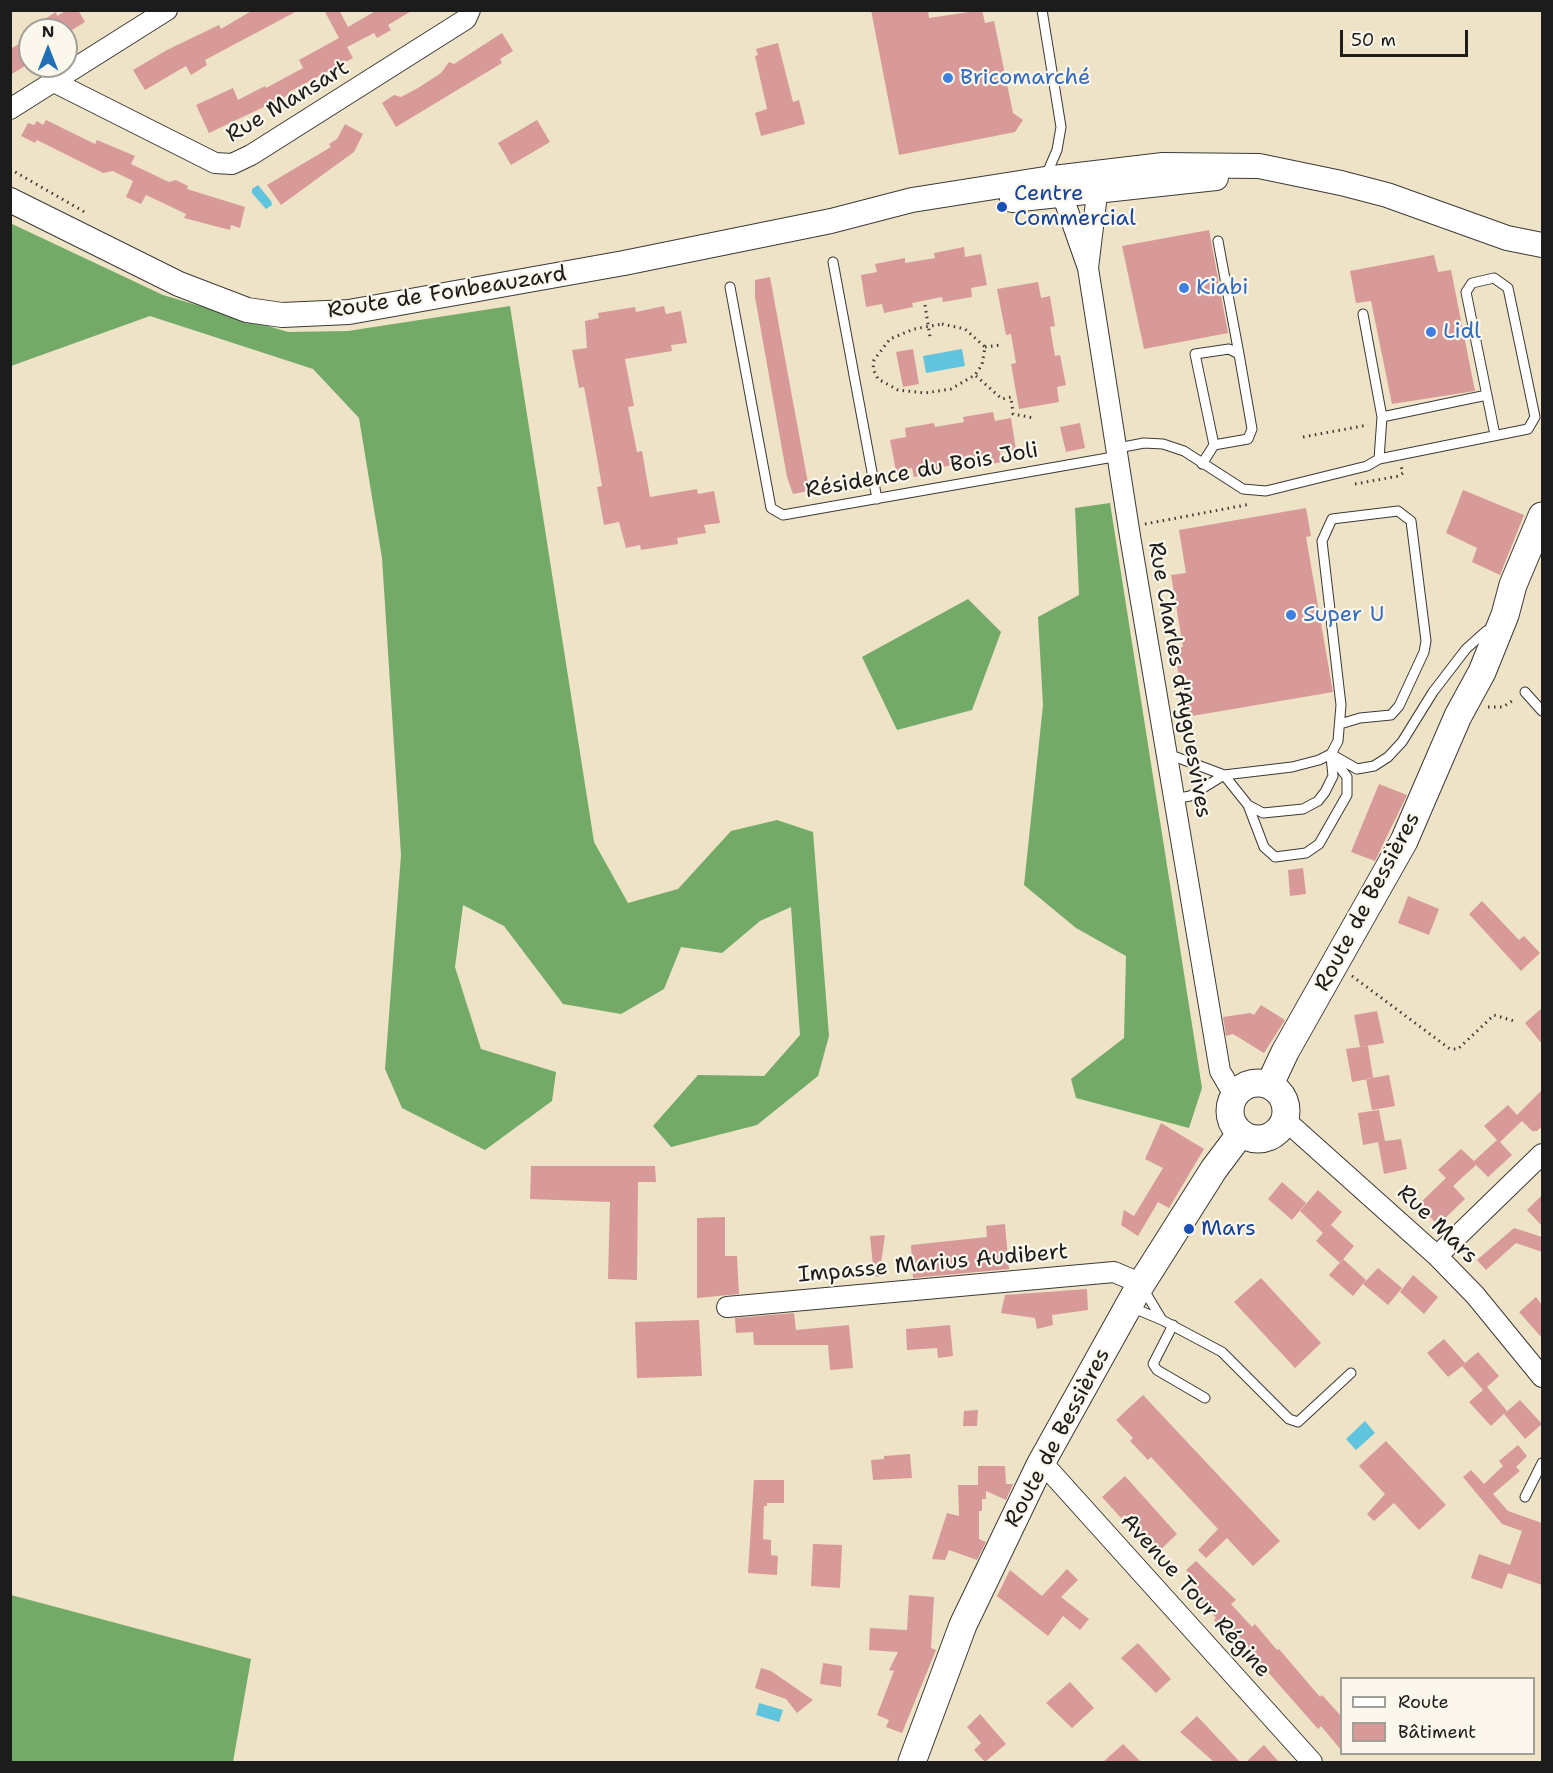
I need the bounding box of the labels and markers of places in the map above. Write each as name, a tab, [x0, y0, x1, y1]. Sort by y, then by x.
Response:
place label: Bricomarché	[960, 65, 1090, 91]
marker: Bricomarché	[941, 71, 955, 85]
place label: Centre Commercial	[1014, 181, 1136, 232]
marker: Centre Commercial	[995, 200, 1009, 214]
place label: Kiabi	[1196, 275, 1248, 301]
marker: Kiabi	[1177, 281, 1191, 295]
place label: Lidl	[1443, 319, 1481, 345]
marker: Lidl	[1424, 325, 1438, 339]
place label: Super U	[1303, 602, 1384, 628]
marker: Super U	[1284, 608, 1298, 622]
place label: Mars	[1201, 1216, 1256, 1242]
marker: Mars	[1182, 1222, 1196, 1236]

